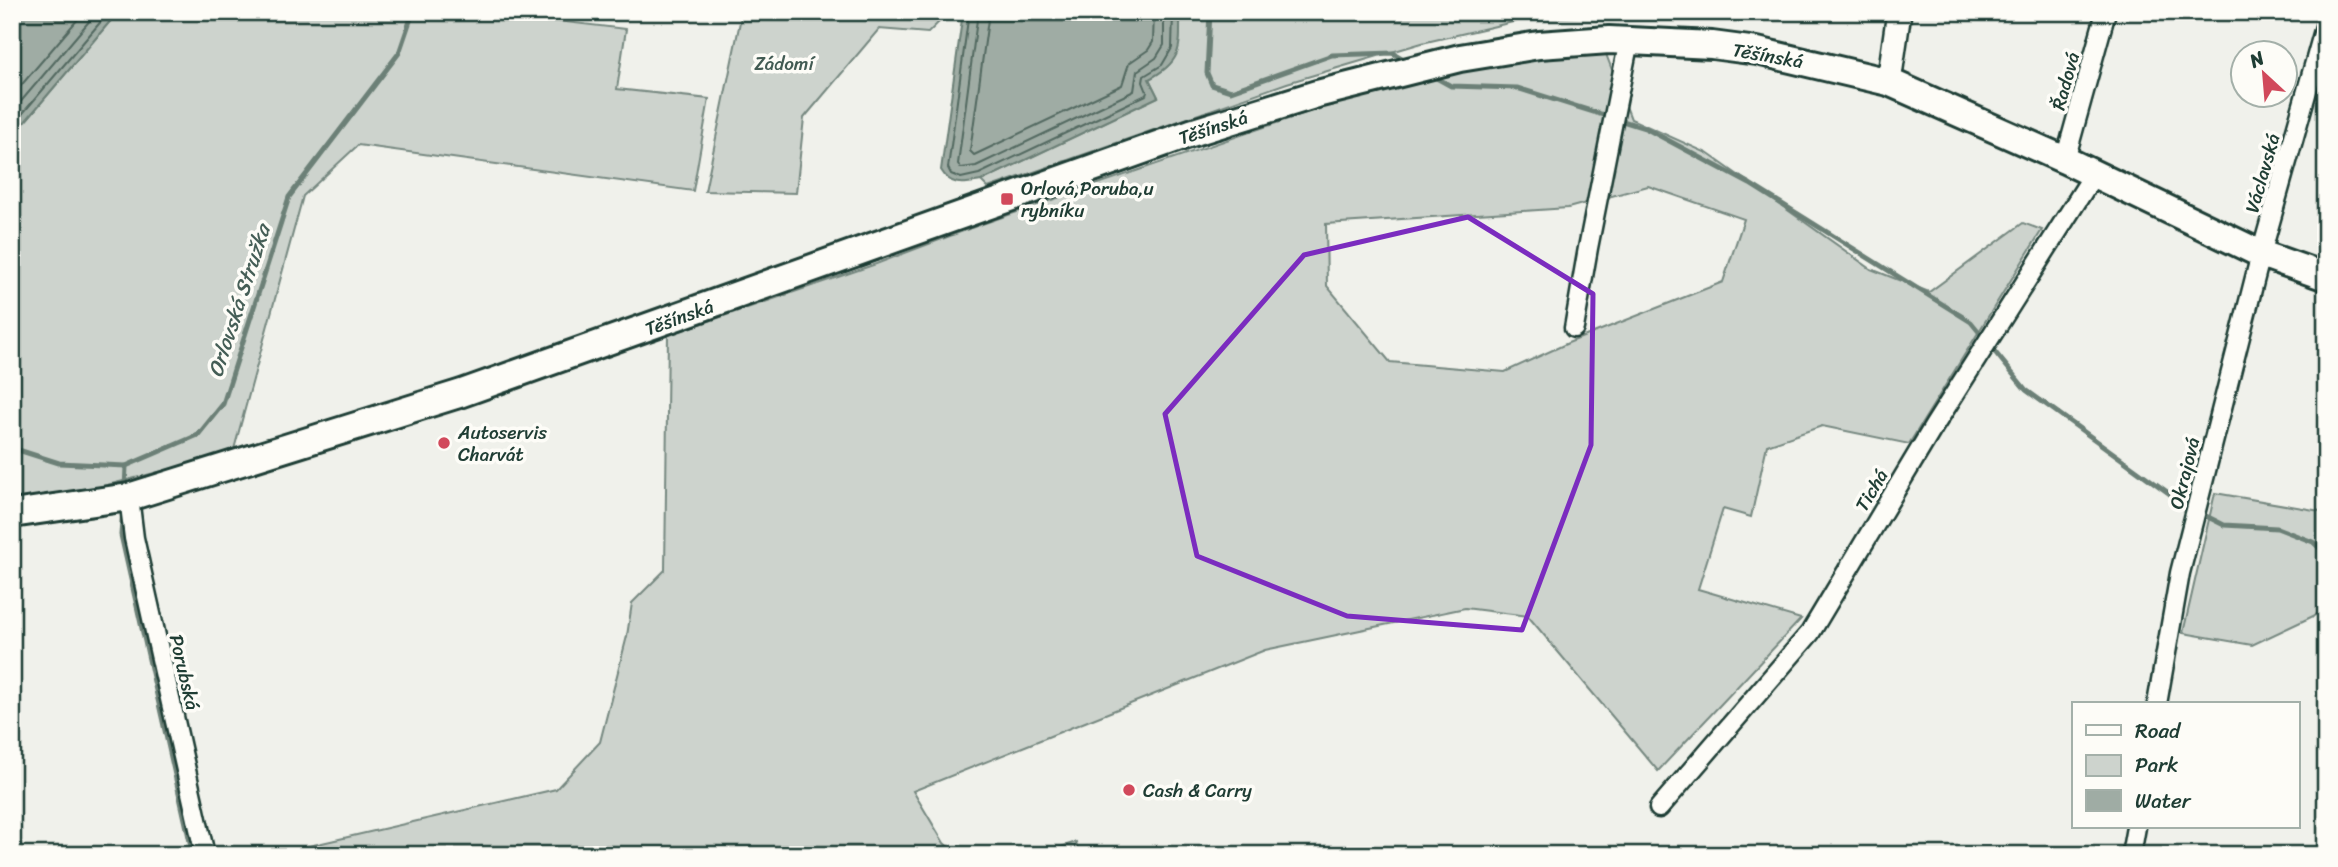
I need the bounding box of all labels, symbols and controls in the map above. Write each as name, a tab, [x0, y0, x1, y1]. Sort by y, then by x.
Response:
street label: Těšínská	[1730, 33, 1806, 78]
north arrow	[2230, 38, 2300, 108]
text: N	[2243, 41, 2271, 77]
park label: Zádomí	[754, 47, 816, 80]
street label: Řadová	[2042, 48, 2089, 114]
street label: Těšínská	[1174, 101, 1253, 154]
street label: Václavská	[2235, 129, 2290, 217]
place label: Orlová,Poruba,u rybníku	[1021, 172, 1154, 227]
marker: Orlová,Poruba,u rybníku	[999, 191, 1015, 207]
water label: Orlovská Stružka	[196, 217, 282, 382]
street label: Těšínská	[640, 290, 719, 345]
place label: Autoservis Charvát	[457, 416, 547, 471]
street label: Okrajová	[2160, 433, 2209, 513]
marker: Autoservis Charvát	[436, 435, 452, 451]
street label: Tichá	[1846, 462, 1897, 518]
street label: Porubská	[160, 631, 209, 714]
legend	[2072, 702, 2300, 828]
text: Road	[2135, 712, 2182, 750]
text: Park	[2135, 746, 2178, 784]
place label: Cash & Carry	[1143, 774, 1252, 807]
marker: Cash & Carry	[1121, 782, 1137, 798]
text: Water	[2135, 782, 2192, 820]

